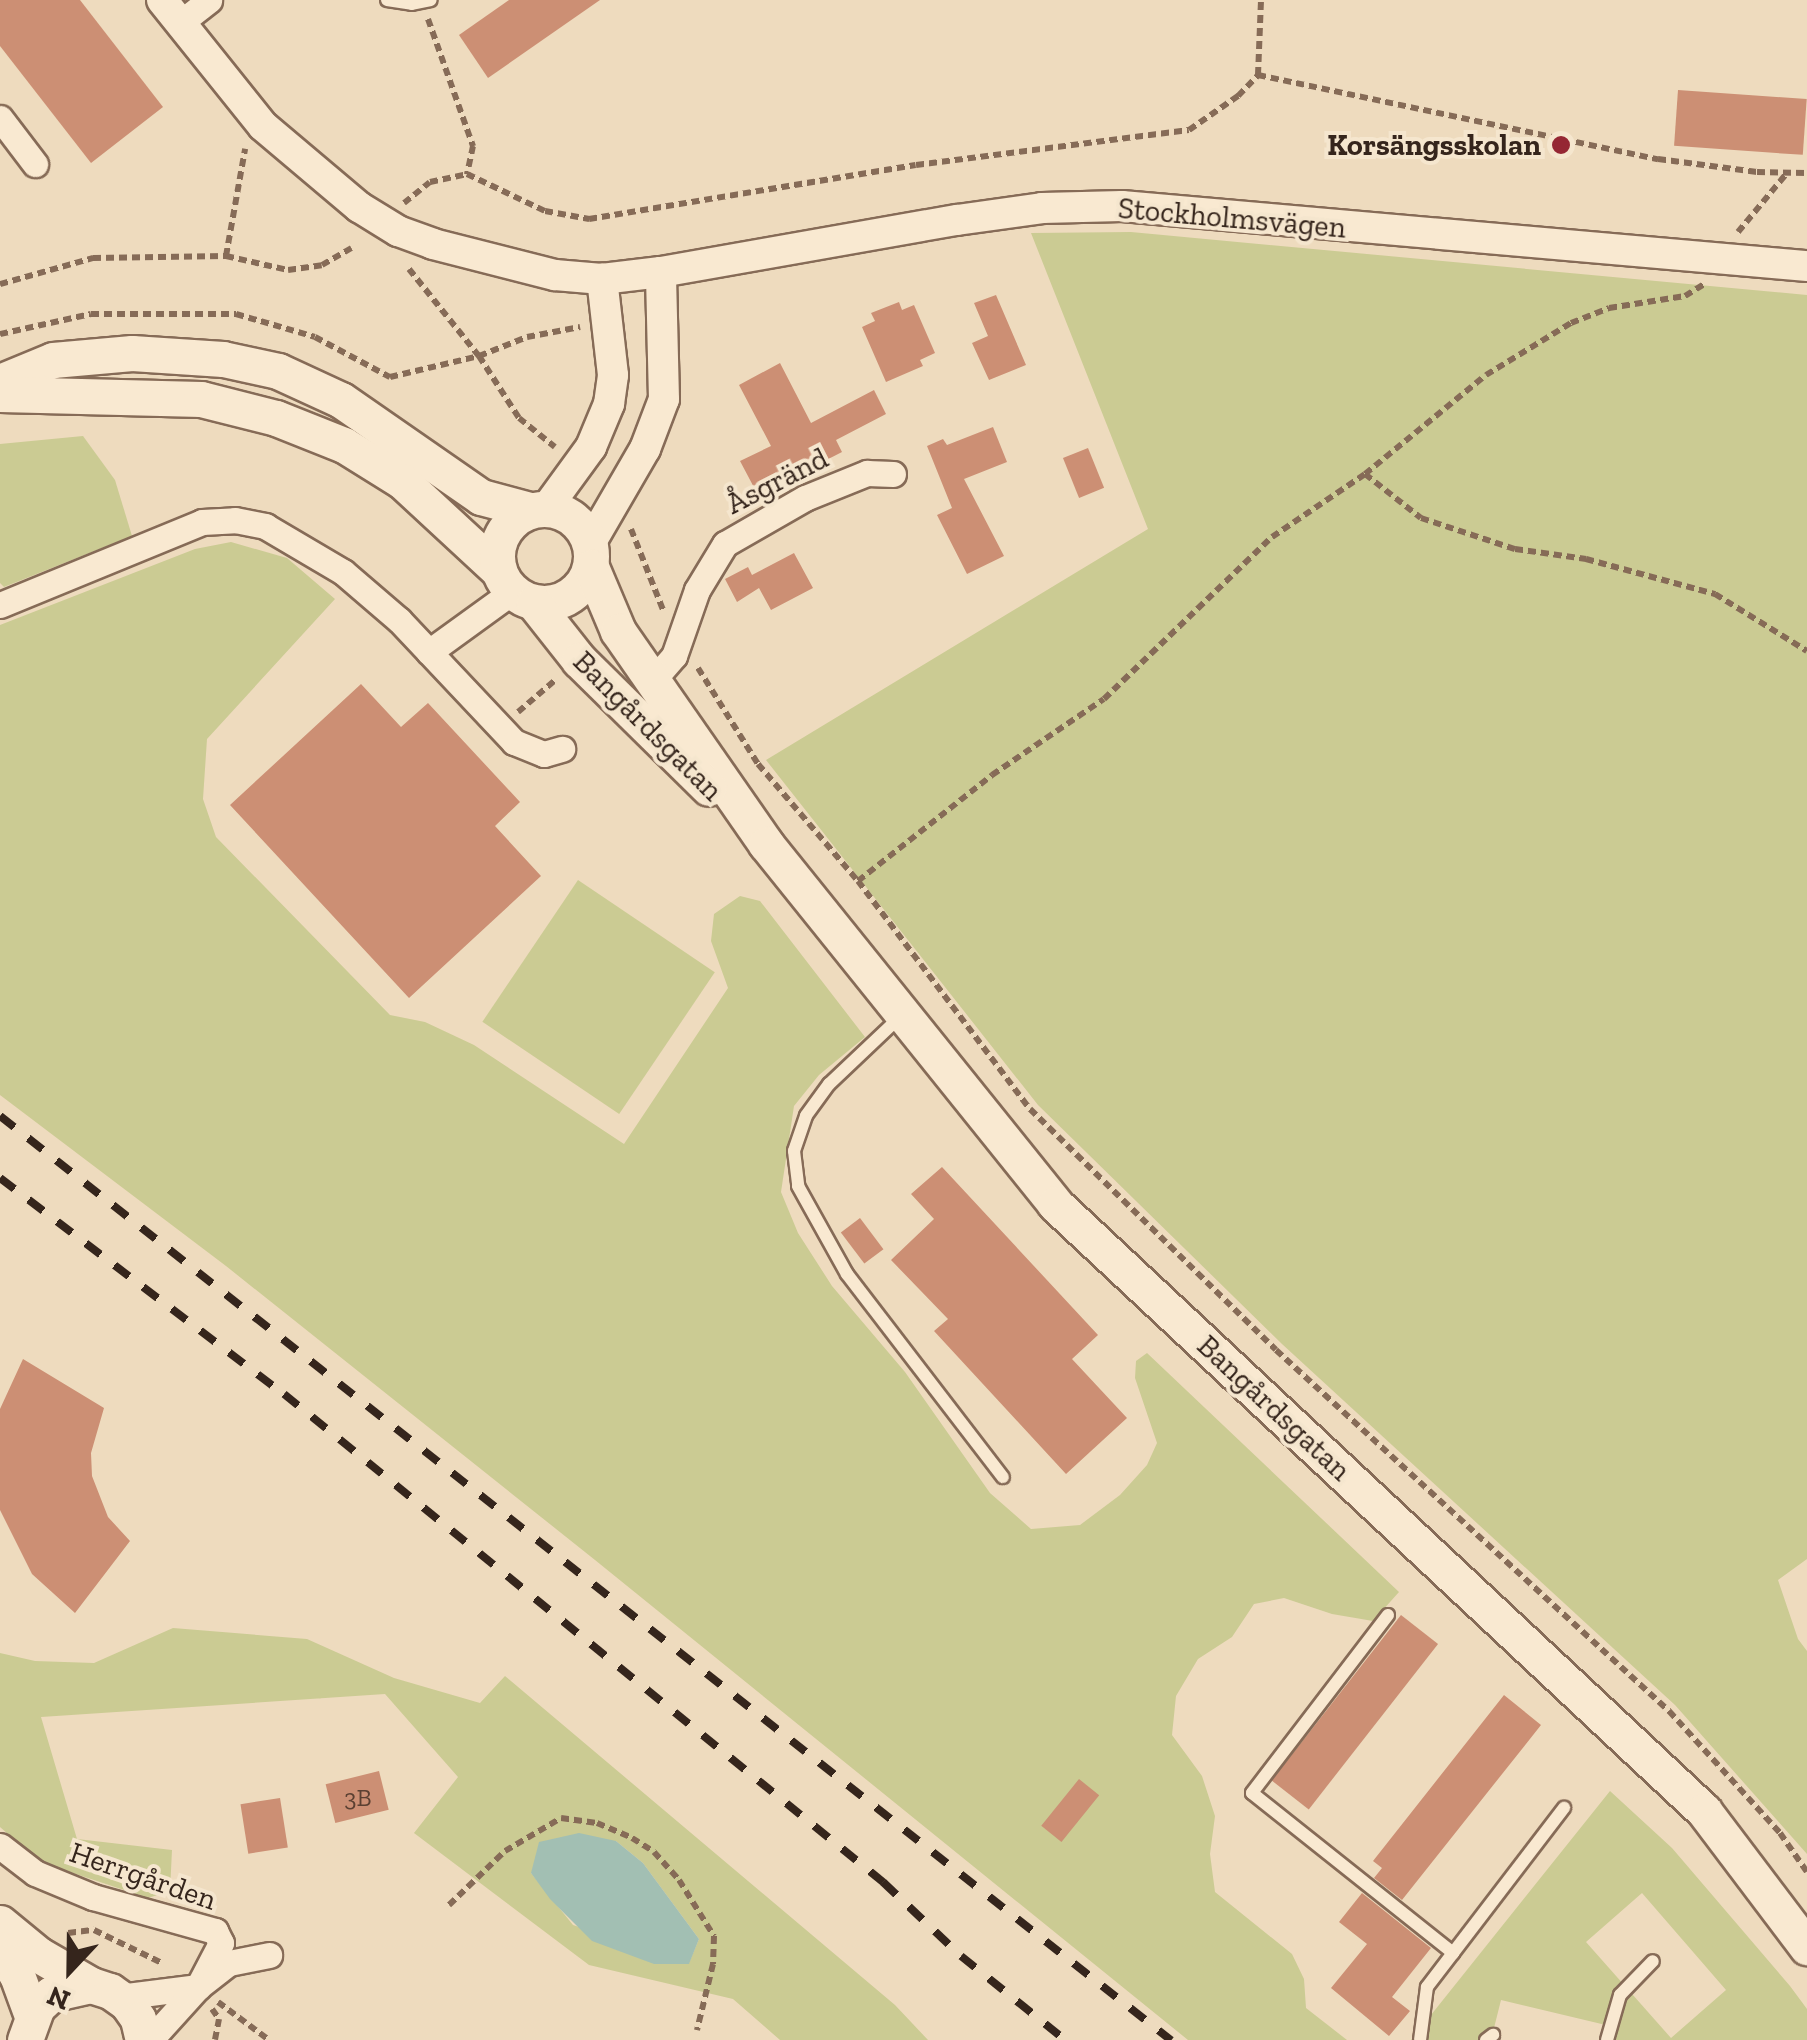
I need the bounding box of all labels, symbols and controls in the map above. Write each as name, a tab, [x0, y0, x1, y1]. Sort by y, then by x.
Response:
place label: Korsängsskolan	[1327, 127, 1541, 163]
marker: Korsängsskolan	[1550, 134, 1572, 156]
street label: Stockholmsvägen	[1117, 190, 1347, 246]
street label: Åsgränd	[720, 440, 834, 522]
street label: Bangårdsgatan	[566, 644, 730, 808]
street label: Bangårdsgatan	[1190, 1328, 1358, 1488]
house number: 3B	[344, 1782, 372, 1812]
street label: Herrgården	[65, 1834, 221, 1918]
north arrow	[20, 1920, 120, 2020]
text: N	[43, 1979, 75, 2018]

